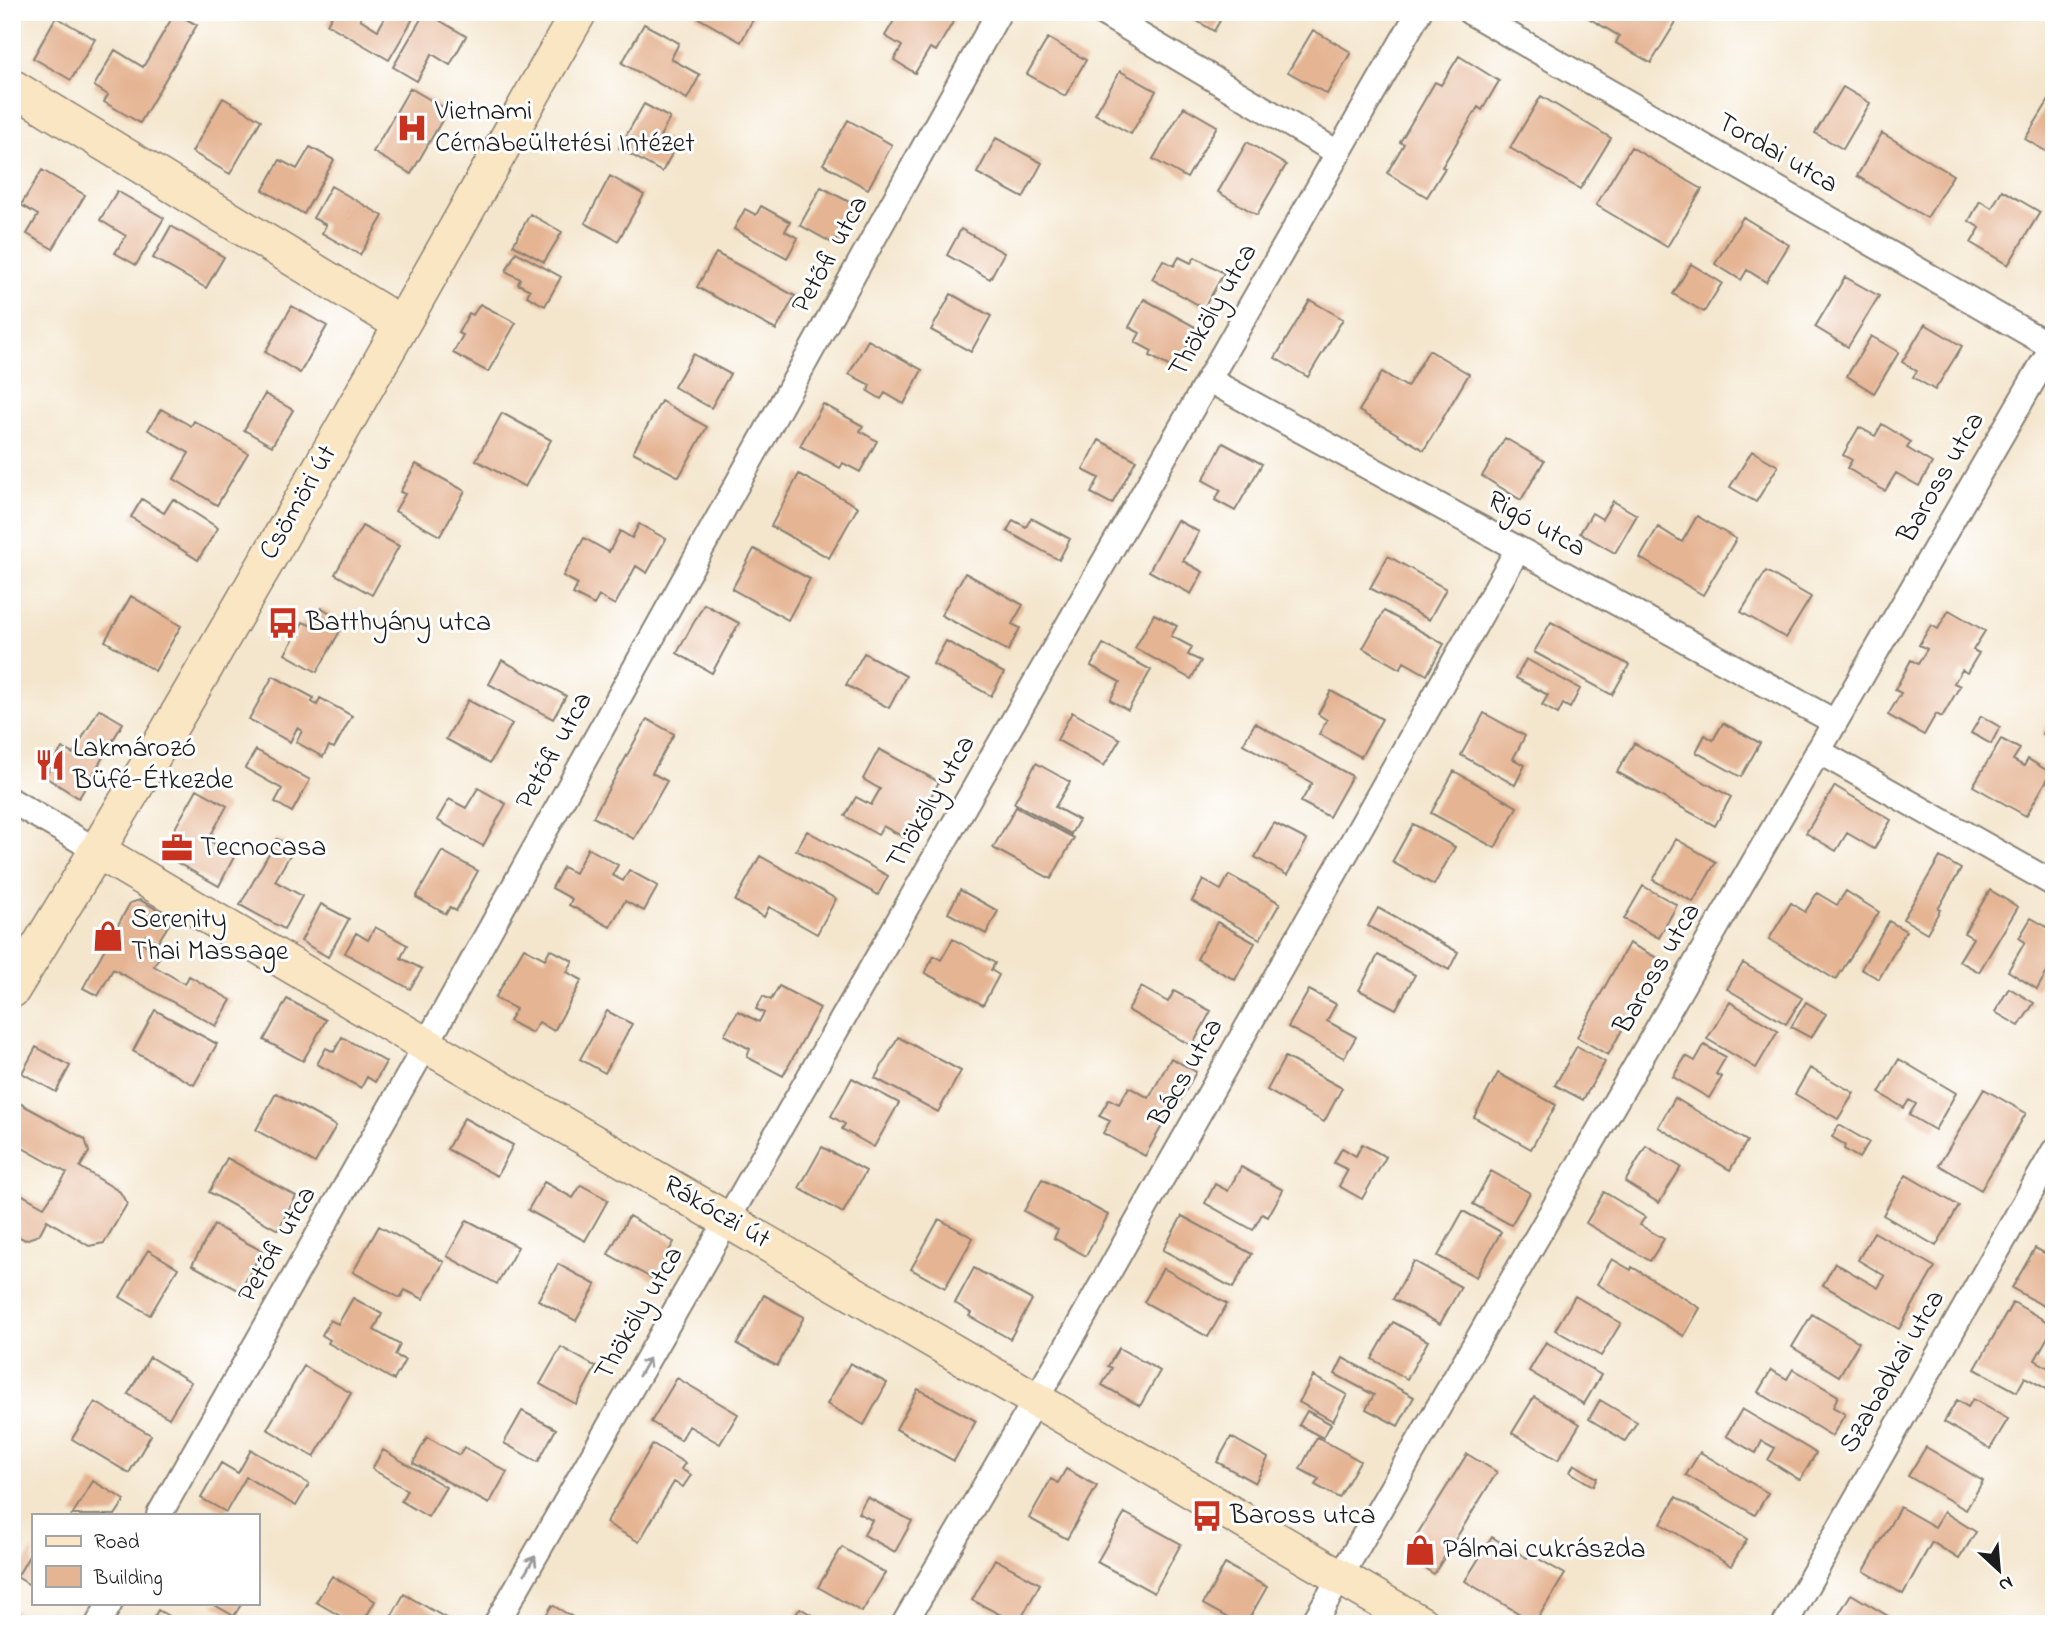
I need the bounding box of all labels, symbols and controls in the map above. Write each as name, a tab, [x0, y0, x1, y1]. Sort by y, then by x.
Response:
place label: Vietnami Cérnabeültetési Intézet	[434, 92, 695, 165]
street label: Tordai utca	[1709, 103, 1845, 205]
hospital icon: Vietnami Cérnabeültetési Intézet	[395, 111, 429, 145]
street label: Petőfi utca	[782, 189, 880, 321]
street label: Thököly utca	[1159, 236, 1269, 386]
street label: Baross utca	[1887, 405, 1996, 552]
street label: Csömöri út	[250, 438, 348, 568]
street label: Rigó utca	[1479, 481, 1593, 569]
place label: Batthyány utca	[305, 603, 491, 644]
bus stop icon: Batthyány utca	[266, 606, 300, 640]
street label: Petőfi utca	[506, 685, 604, 817]
street label: Thököly utca	[877, 728, 987, 878]
place label: Lakmározó Büfé-Étkezde	[72, 729, 234, 802]
restaurant icon: Lakmározó Büfé-Étkezde	[33, 748, 67, 782]
place label: Tecnocasa	[200, 828, 326, 869]
office icon: Tecnocasa	[160, 831, 194, 865]
street label: Baross utca	[1603, 896, 1712, 1043]
place label: Serenity Thai Massage	[131, 900, 289, 973]
shop icon: Serenity Thai Massage	[91, 919, 125, 953]
street label: Bács utca	[1139, 1011, 1235, 1136]
street label: Rákóczi út	[655, 1166, 777, 1260]
street label: Petőfi utca	[228, 1179, 328, 1311]
street label: Thököly utca	[585, 1239, 695, 1389]
street label: Szabadkai utca	[1830, 1283, 1956, 1461]
one-way arrow	[637, 1358, 651, 1378]
place label: Baross utca	[1229, 1496, 1376, 1537]
bus stop icon: Baross utca	[1190, 1499, 1224, 1533]
legend	[32, 1514, 259, 1604]
text: Road	[94, 1528, 140, 1558]
place label: Pálmai cukrászda	[1443, 1530, 1646, 1571]
shop icon: Pálmai cukrászda	[1403, 1533, 1437, 1567]
north arrow	[1965, 1534, 2035, 1604]
one-way arrow	[523, 1555, 537, 1575]
text: Building	[93, 1564, 163, 1596]
text: N	[1994, 1568, 2017, 1598]

